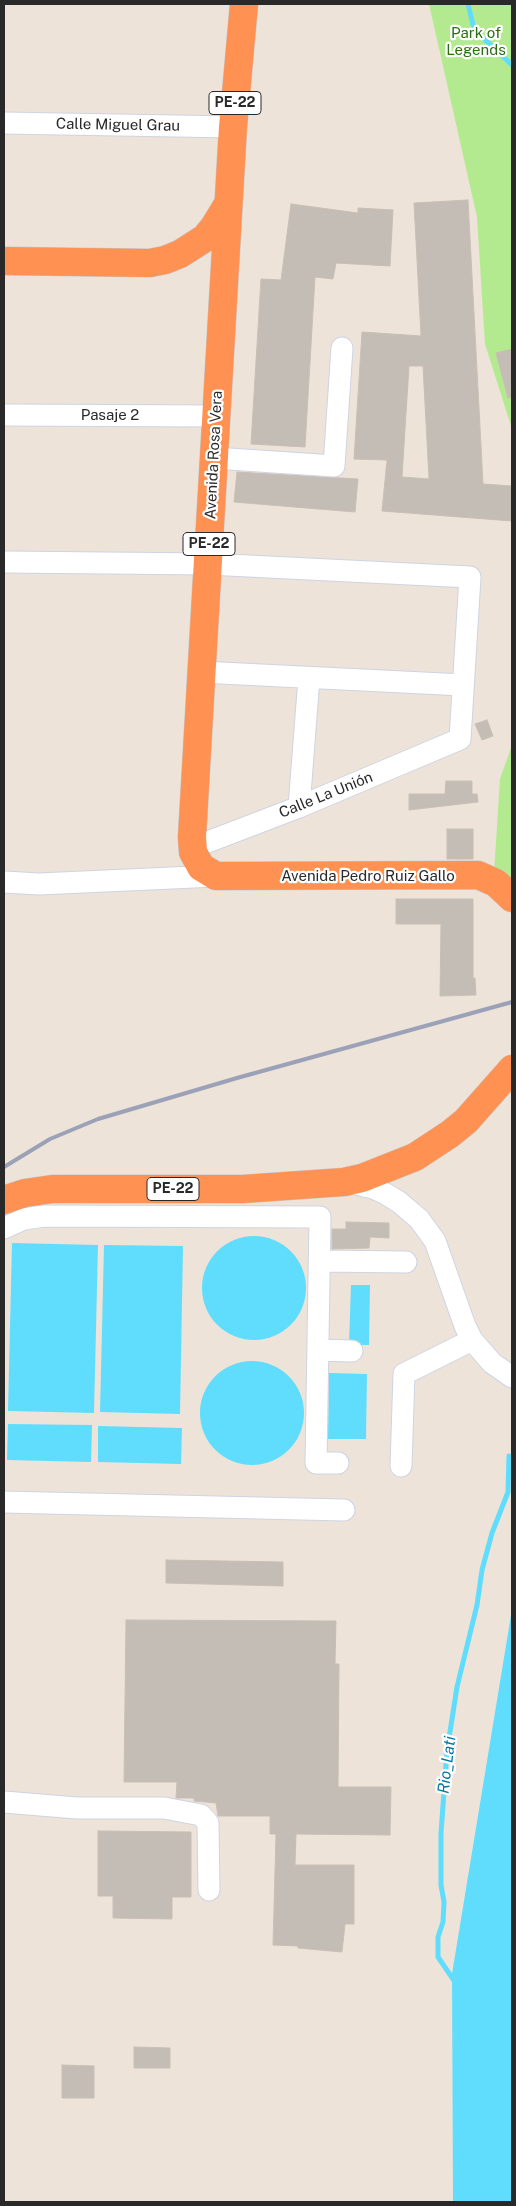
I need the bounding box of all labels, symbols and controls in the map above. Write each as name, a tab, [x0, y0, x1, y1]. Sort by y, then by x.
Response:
park label: Park of Legends	[446, 24, 506, 59]
road number: PE-22	[209, 92, 261, 115]
street label: Calle Miguel Grau	[56, 115, 180, 135]
street label: Avenida Rosa Vera	[202, 390, 226, 520]
street label: Pasaje 2	[81, 406, 139, 424]
road number: PE-22	[183, 532, 235, 556]
street label: Calle La Unión	[276, 768, 376, 822]
street label: Avenida Pedro Ruiz Gallo	[281, 867, 455, 885]
road number: PE-22	[147, 1178, 199, 1200]
water label: Rio_Lati	[434, 1735, 460, 1795]

